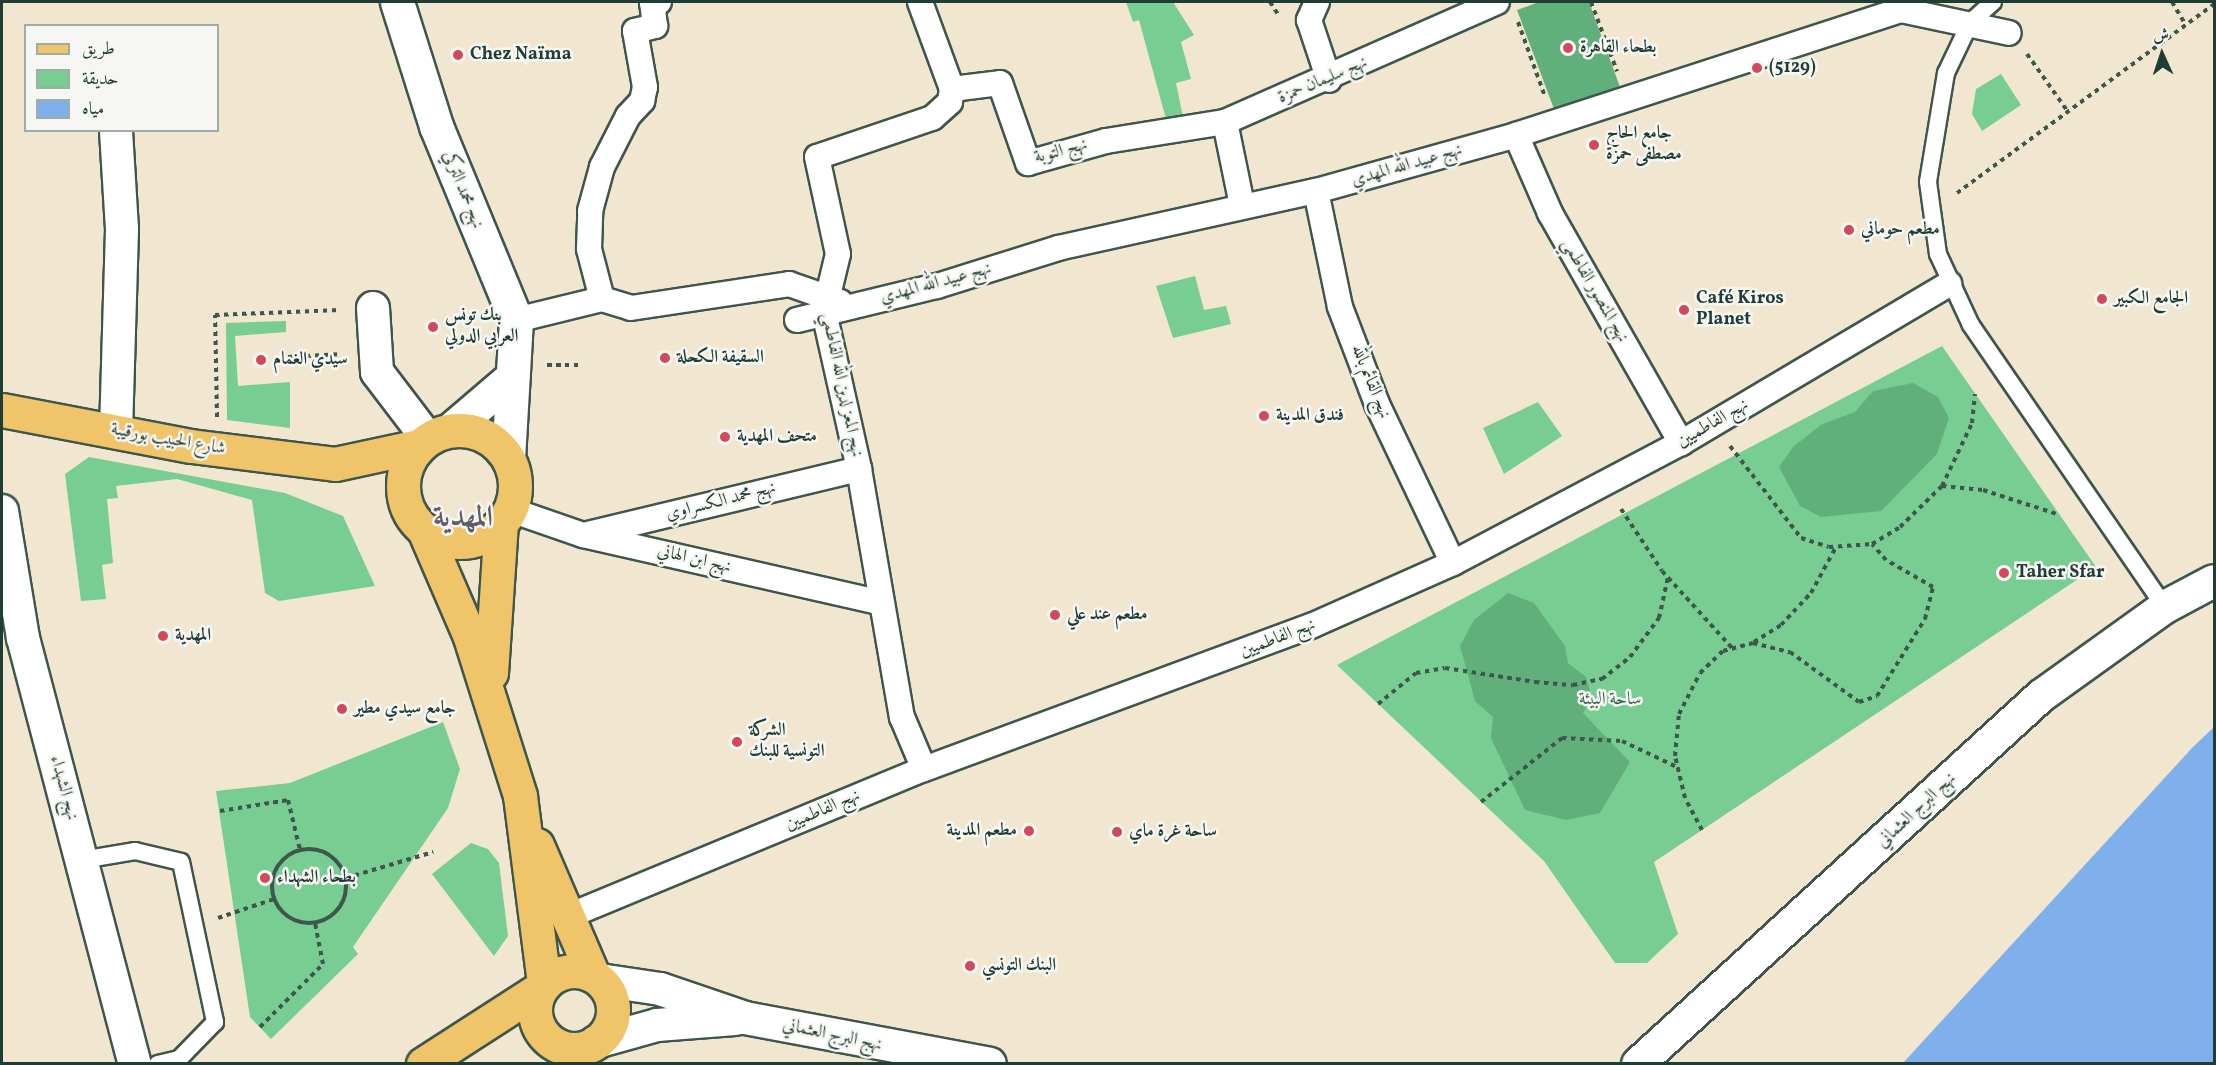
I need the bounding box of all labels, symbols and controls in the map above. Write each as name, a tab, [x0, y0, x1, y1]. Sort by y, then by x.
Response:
legend	[24, 24, 219, 132]
north arrow	[2132, 24, 2192, 84]
text: ش	[2153, 25, 2170, 47]
text: طريق	[82, 37, 115, 62]
place label: بطحاء القاهرة	[1580, 37, 1656, 59]
marker: بطحاء القاهرة	[1561, 41, 1575, 55]
place label: Chez Naïma	[470, 44, 571, 66]
marker: Chez Naïma	[451, 48, 465, 62]
street label: نهج سليمان حمزة	[1275, 52, 1371, 110]
place label: (5129)	[1769, 57, 1816, 79]
marker: (5129)	[1750, 61, 1764, 75]
text: حديقة	[82, 67, 118, 92]
text: مياه	[82, 97, 104, 122]
place label: جامع الحاج مصطفى حمزة	[1606, 124, 1682, 166]
street label: نهج التوبة	[1032, 135, 1090, 169]
marker: جامع الحاج مصطفى حمزة	[1587, 138, 1601, 152]
street label: نهج عبيد الله المهدي	[1349, 140, 1465, 192]
street label: نهج محمد التركي	[437, 148, 487, 232]
place label: مطعم حوماني	[1861, 219, 1940, 241]
marker: مطعم حوماني	[1842, 223, 1856, 237]
street label: نهج المنصور الفاطمي	[1556, 235, 1632, 347]
street label: نهج عبيد الله المهدي	[878, 259, 994, 309]
place label: الجامع الكبير	[2114, 288, 2188, 310]
place label: Café Kiros Planet	[1696, 289, 1784, 332]
marker: الجامع الكبير	[2095, 292, 2109, 306]
marker: Café Kiros Planet	[1677, 303, 1691, 317]
place label: بنك تونس العربي الدولي	[445, 306, 518, 348]
street label: نهج المعز لدين الله الفاطمي	[815, 311, 867, 459]
marker: بنك تونس العربي الدولي	[426, 320, 440, 334]
street label: نهج القائم بالله	[1345, 342, 1395, 422]
place label: السقيفة الكحلة	[677, 347, 764, 369]
place label: سيدي الغمام	[273, 349, 348, 371]
marker: السقيفة الكحلة	[658, 351, 672, 365]
marker: سيدي الغمام	[254, 353, 268, 367]
street label: نهج الفاطميين	[1673, 395, 1753, 453]
place label: فندق المدينة	[1276, 405, 1344, 427]
marker: فندق المدينة	[1257, 409, 1271, 423]
street label: شارع الحبيب بورقيبة	[109, 419, 227, 461]
place label: متحف المهدية	[737, 426, 817, 448]
marker: متحف المهدية	[718, 430, 732, 444]
street label: نهج محمد الكسراوي	[664, 478, 778, 526]
district label: المهدية	[433, 500, 493, 536]
street label: نهج ابن الهاني	[655, 541, 733, 579]
place label: Taher Sfar	[2016, 562, 2105, 584]
marker: Taher Sfar	[1997, 566, 2011, 580]
place label: مطعم عند علي	[1067, 604, 1148, 626]
marker: مطعم عند علي	[1048, 608, 1062, 622]
street label: نهج الفاطميين	[1237, 615, 1319, 663]
place label: المهدية	[175, 625, 211, 647]
marker: المهدية	[156, 629, 170, 643]
park label: ساحة البيئة	[1579, 689, 1641, 711]
place label: جامع سيدي مطير	[354, 698, 456, 720]
marker: جامع سيدي مطير	[335, 702, 349, 716]
place label: الشركة التونسية للبنك	[749, 721, 825, 764]
marker: الشركة التونسية للبنك	[730, 735, 744, 749]
street label: نهج الشهداء	[44, 753, 82, 823]
street label: نهج البرج العثماني	[1873, 769, 1961, 853]
street label: نهج الفاطميين	[782, 786, 864, 836]
place label: مطعم المدينة	[947, 820, 1017, 842]
place label: ساحة غرة ماي	[1129, 821, 1217, 843]
marker: مطعم المدينة	[1022, 824, 1036, 838]
marker: ساحة غرة ماي	[1110, 825, 1124, 839]
place label: بطحاء الشهداء	[277, 867, 356, 889]
marker: بطحاء الشهداء	[258, 871, 272, 885]
place label: البنك التونسي	[982, 955, 1056, 977]
marker: البنك التونسي	[963, 959, 977, 973]
street label: نهج البرج العثماني	[780, 1015, 884, 1057]

